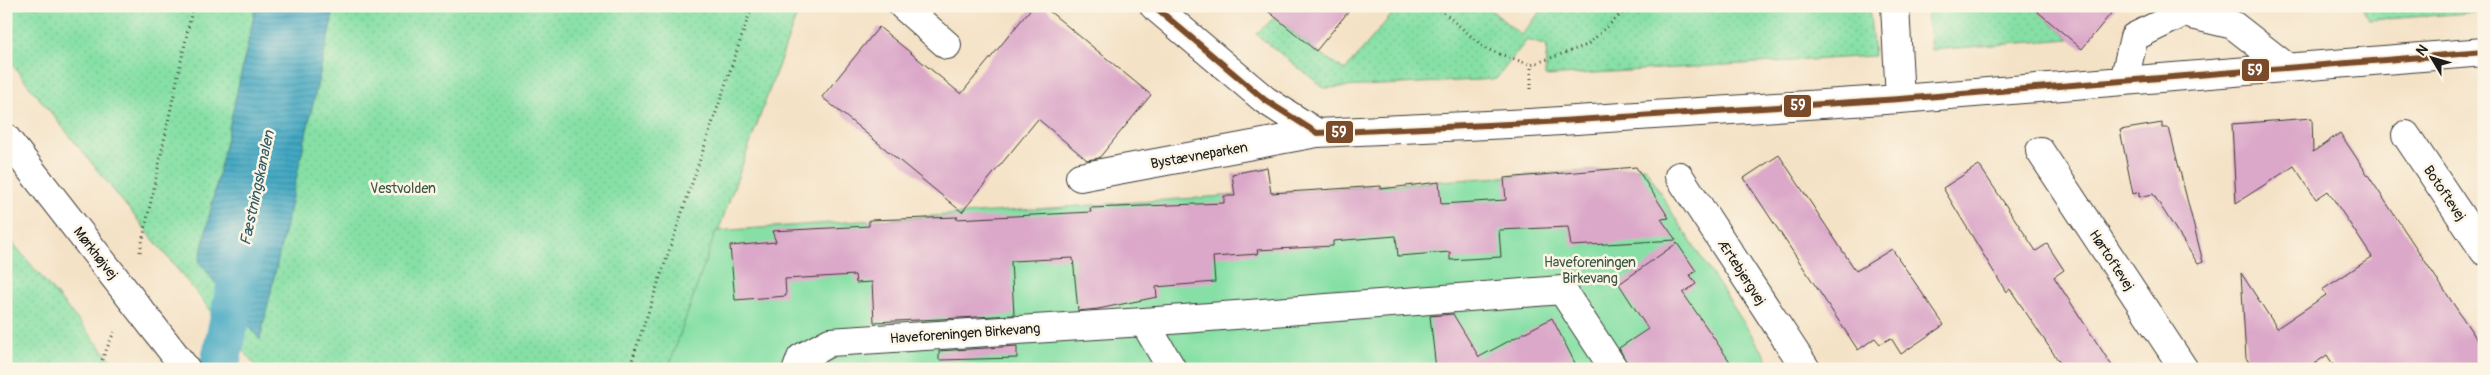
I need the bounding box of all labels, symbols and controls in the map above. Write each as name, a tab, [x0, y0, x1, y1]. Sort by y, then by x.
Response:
north arrow	[2408, 32, 2458, 82]
text: N	[2413, 41, 2432, 59]
line badge: 59	[2241, 58, 2270, 82]
text: 59	[2248, 62, 2262, 79]
line badge: 59	[1783, 94, 1812, 118]
text: 59	[1791, 97, 1805, 114]
line badge: 59	[1325, 120, 1354, 144]
text: 59	[1332, 124, 1346, 141]
water label: Fæstningskanalen	[236, 128, 279, 247]
street label: Bystævneparken	[1149, 139, 1249, 172]
street label: Botoftevej	[2420, 162, 2469, 224]
park label: Vestvolden	[370, 180, 436, 197]
street label: Mørkhøjvej	[70, 224, 121, 283]
street label: Hørtoftevej	[2086, 227, 2138, 294]
street label: Ærtebjergvej	[1714, 236, 1769, 308]
park label: Haveforeningen Birkevang	[1544, 254, 1636, 287]
street label: Haveforeningen Birkevang	[889, 320, 1041, 347]

